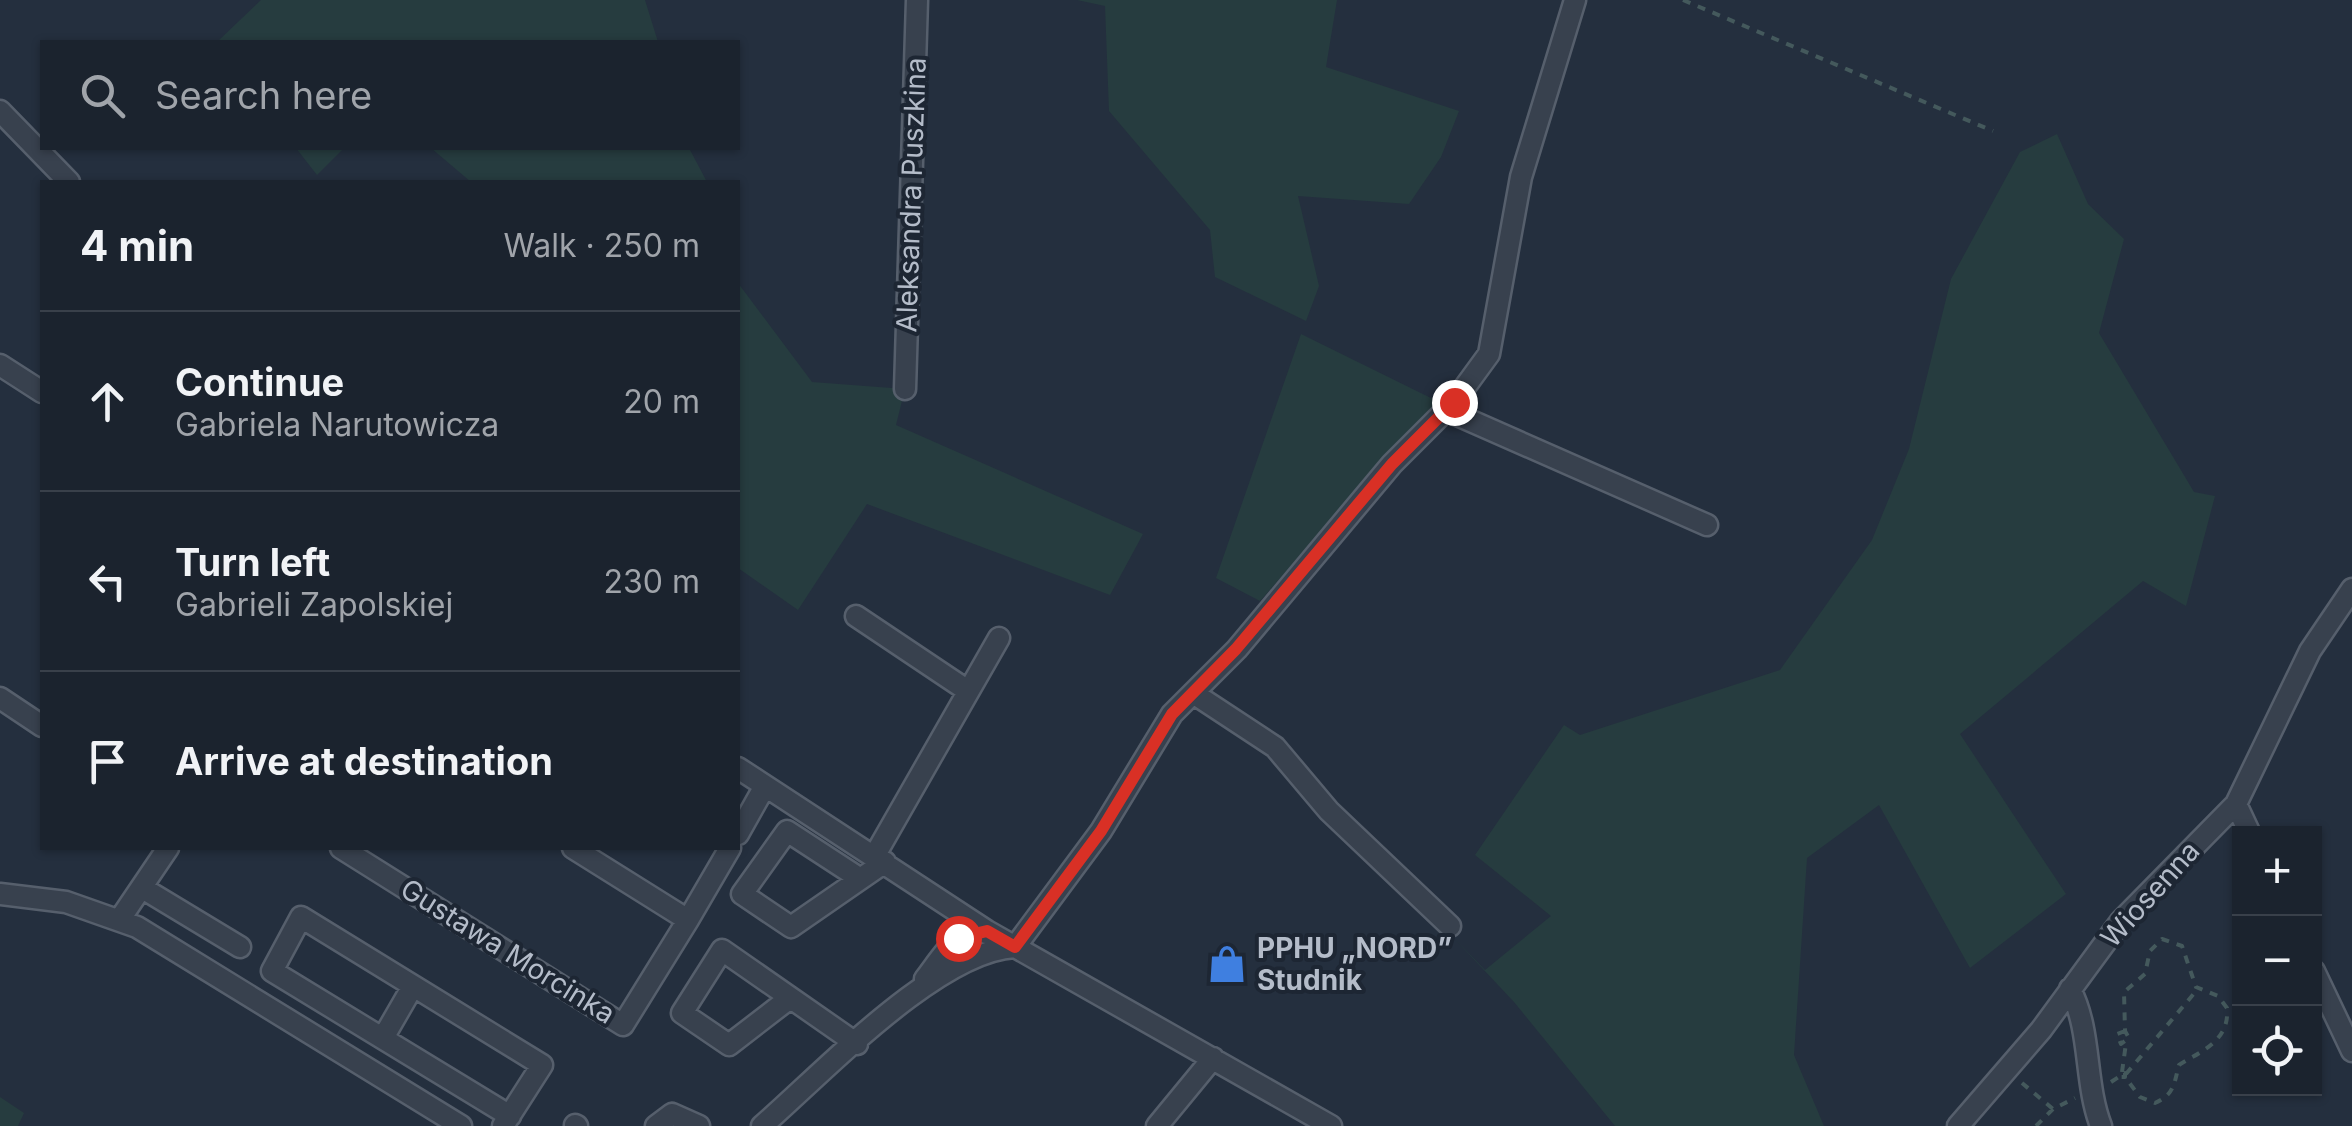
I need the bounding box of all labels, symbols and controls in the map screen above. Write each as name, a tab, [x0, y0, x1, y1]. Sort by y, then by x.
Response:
search box	[40, 40, 740, 150]
street label: Aleksandra Puszkina	[889, 57, 933, 333]
icon: search	[75, 68, 130, 123]
text: Search here	[155, 72, 372, 118]
text: 4 min	[80, 220, 194, 271]
text: Walk · 250 m	[503, 226, 700, 265]
text: Continue	[175, 359, 344, 405]
icon: ahead	[80, 374, 135, 429]
route end	[1432, 380, 1478, 426]
text: 20 m	[623, 382, 700, 421]
text: Gabriela Narutowicza	[175, 405, 499, 444]
text: Turn left	[175, 539, 330, 585]
icon: left	[80, 554, 135, 609]
text: 230 m	[604, 562, 700, 601]
text: Gabrieli Zapolskiej	[175, 585, 453, 624]
icon: arrive	[80, 734, 135, 789]
text: Arrive at destination	[175, 738, 553, 784]
map controls	[2232, 826, 2322, 1096]
button: +	[2232, 826, 2322, 916]
street label: Wiosenna	[2094, 834, 2206, 954]
street label: Gustawa Morcinka	[395, 871, 621, 1031]
route start	[936, 916, 982, 962]
button: −	[2232, 916, 2322, 1006]
place label: PPHU „NORD” Studnik	[1257, 931, 1452, 997]
shop icon: PPHU „NORD” Studnik	[1206, 943, 1248, 985]
button: locate	[2232, 1006, 2322, 1096]

